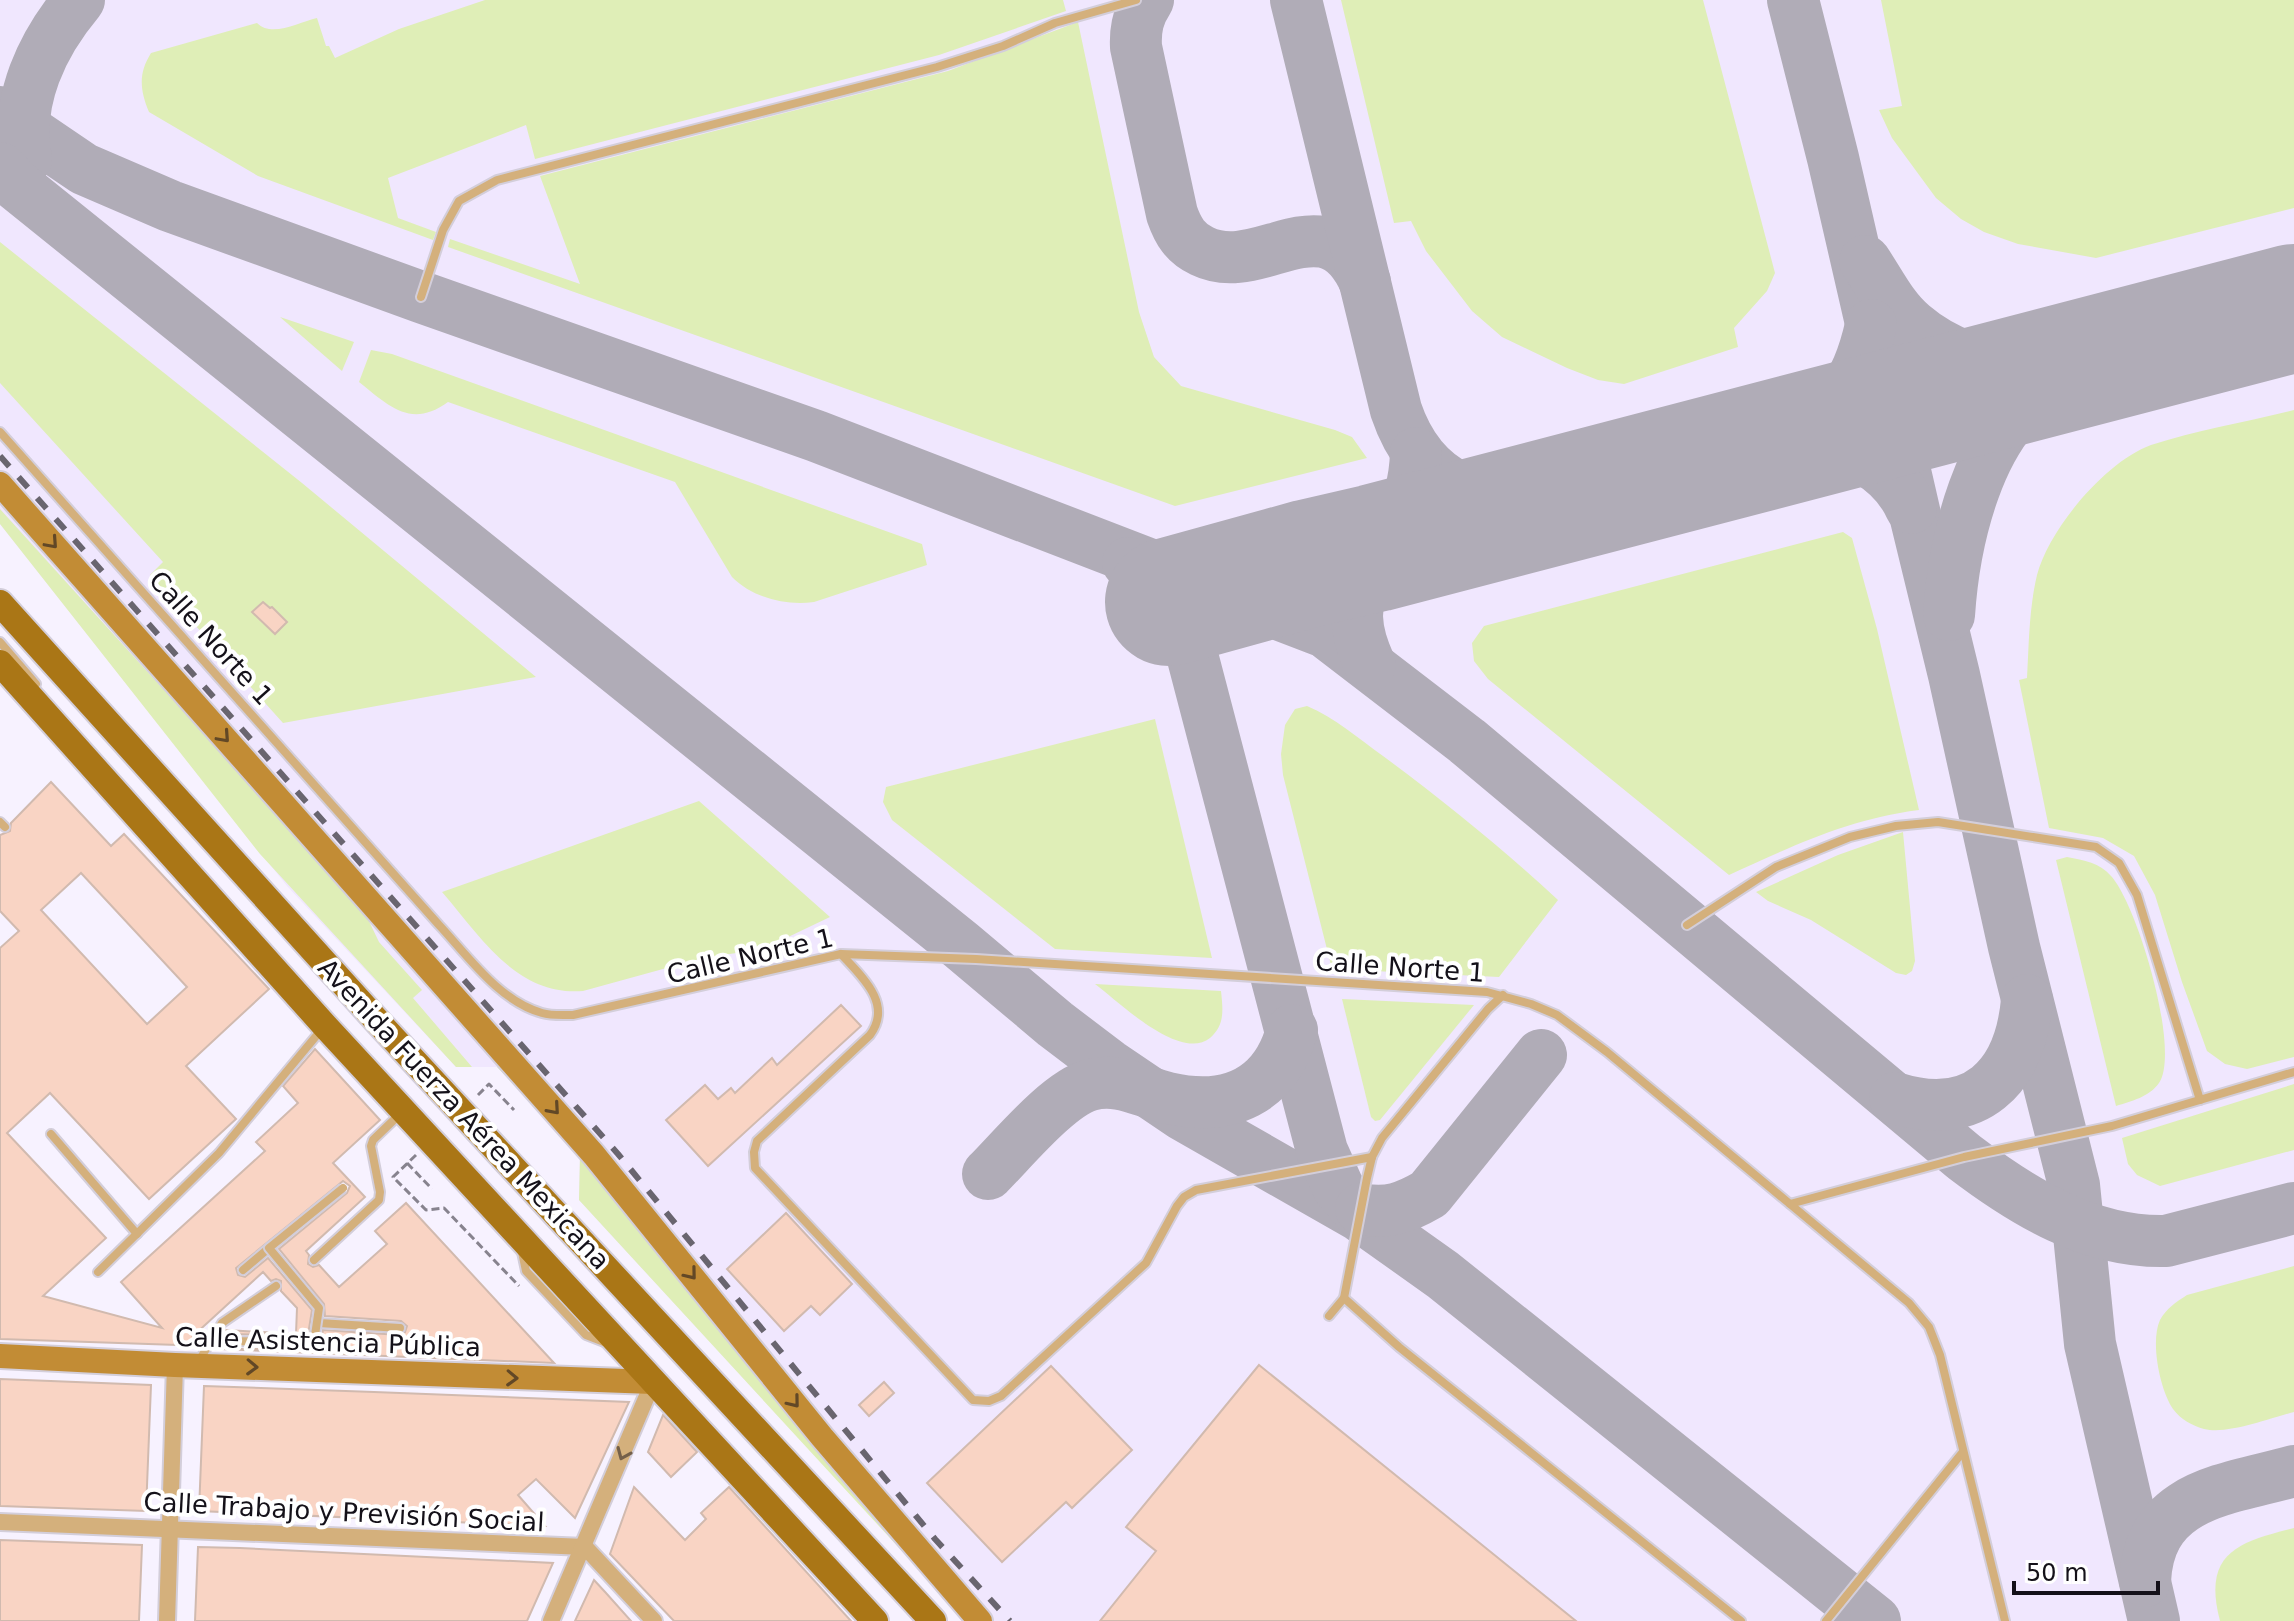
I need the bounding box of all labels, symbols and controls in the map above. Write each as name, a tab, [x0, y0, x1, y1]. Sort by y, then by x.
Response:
one-way arrow	[42, 533, 56, 548]
street label: Calle Norte 1	[143, 565, 279, 711]
one-way arrow	[215, 728, 229, 743]
street label: Calle Norte 1	[664, 922, 836, 990]
street label: Calle Norte 1	[1314, 946, 1486, 988]
street label: Avenida Fuerza Aérea Mexicana	[312, 953, 616, 1275]
one-way arrow	[544, 1099, 559, 1114]
one-way arrow	[682, 1265, 696, 1280]
street label: Calle Asistencia Pública	[174, 1322, 482, 1362]
one-way arrow	[247, 1358, 259, 1375]
one-way arrow	[506, 1369, 519, 1386]
one-way arrow	[784, 1393, 799, 1407]
one-way arrow	[617, 1446, 633, 1460]
street label: Calle Trabajo y Previsión Social	[143, 1487, 545, 1537]
scale bar	[2014, 1545, 2158, 1595]
text: 50 m	[2026, 1559, 2088, 1587]

